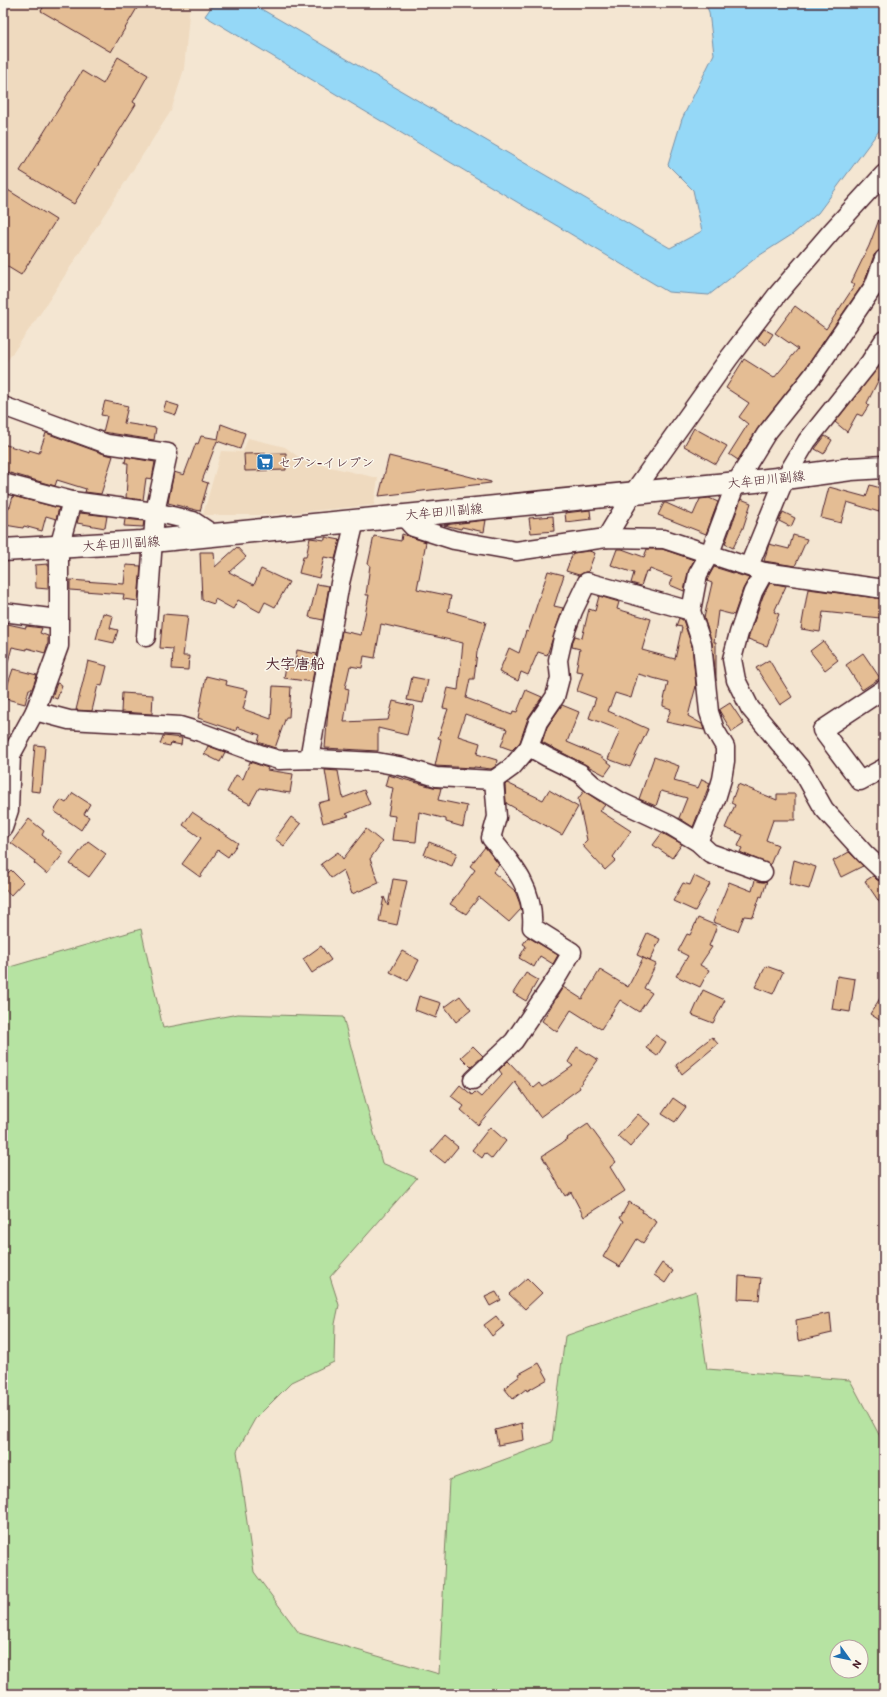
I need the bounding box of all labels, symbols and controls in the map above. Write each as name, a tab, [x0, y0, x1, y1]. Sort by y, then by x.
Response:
supermarket icon: セブン-イレブン	[255, 452, 275, 472]
place label: セブン-イレブン	[278, 455, 374, 470]
street label: 大牟田川副線	[726, 468, 807, 491]
street label: 大牟田川副線	[405, 501, 485, 522]
street label: 大牟田川副線	[82, 533, 161, 554]
district label: 大字唐船	[265, 655, 325, 673]
north arrow	[829, 1639, 869, 1679]
text: N	[849, 1658, 864, 1671]

